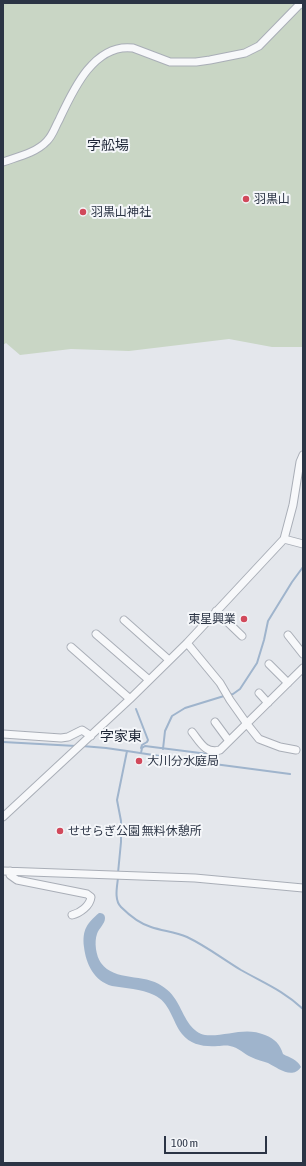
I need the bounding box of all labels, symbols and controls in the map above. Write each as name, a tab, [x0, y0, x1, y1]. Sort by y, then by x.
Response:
district label: 字舩場	[87, 138, 129, 154]
place label: 羽黒山	[254, 192, 290, 206]
marker: 羽黒山	[241, 194, 251, 204]
place label: 羽黒山神社	[91, 205, 151, 219]
marker: 羽黒山神社	[78, 207, 88, 217]
place label: 東星興業	[188, 612, 236, 626]
marker: 東星興業	[239, 614, 249, 624]
district label: 字家東	[100, 729, 142, 745]
place label: 大川分水庭局	[147, 754, 219, 768]
marker: 大川分水庭局	[134, 756, 144, 766]
place label: せせらぎ公園 無料休憩所	[68, 824, 202, 838]
marker: せせらぎ公園 無料休憩所	[55, 826, 65, 836]
scale bar	[166, 1128, 269, 1154]
text: 100 m	[171, 1136, 198, 1150]

